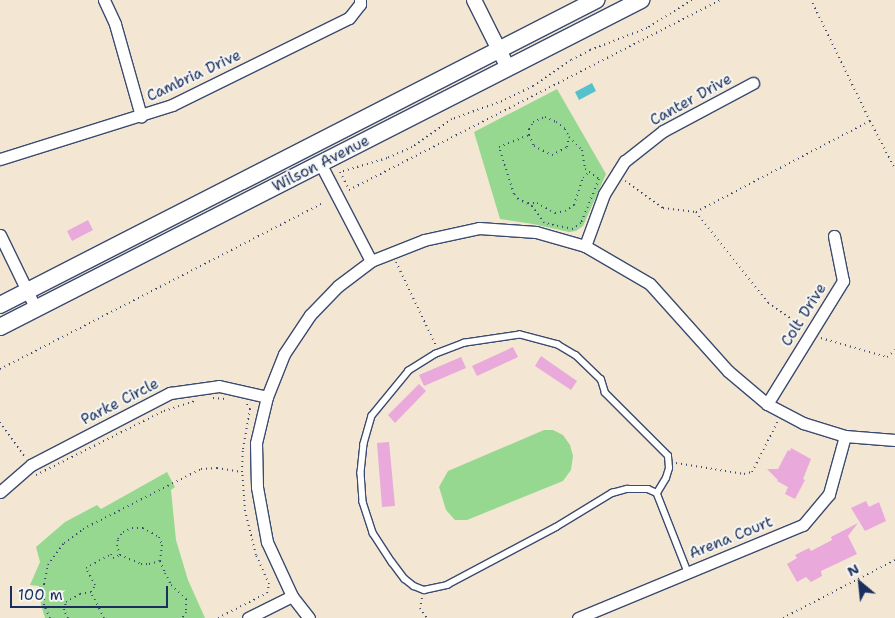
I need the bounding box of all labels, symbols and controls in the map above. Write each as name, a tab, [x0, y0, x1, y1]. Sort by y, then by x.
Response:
street label: Cambria Drive	[144, 46, 244, 106]
street label: Canter Drive	[647, 70, 735, 130]
street label: Wilson Avenue	[269, 132, 373, 196]
street label: Colt Drive	[778, 280, 830, 350]
street label: Parke Circle	[78, 375, 162, 429]
street label: Arena Court	[687, 513, 775, 563]
north arrow	[835, 558, 885, 608]
text: N	[844, 559, 862, 580]
scale bar	[12, 576, 170, 608]
text: 100 m	[18, 585, 63, 605]

